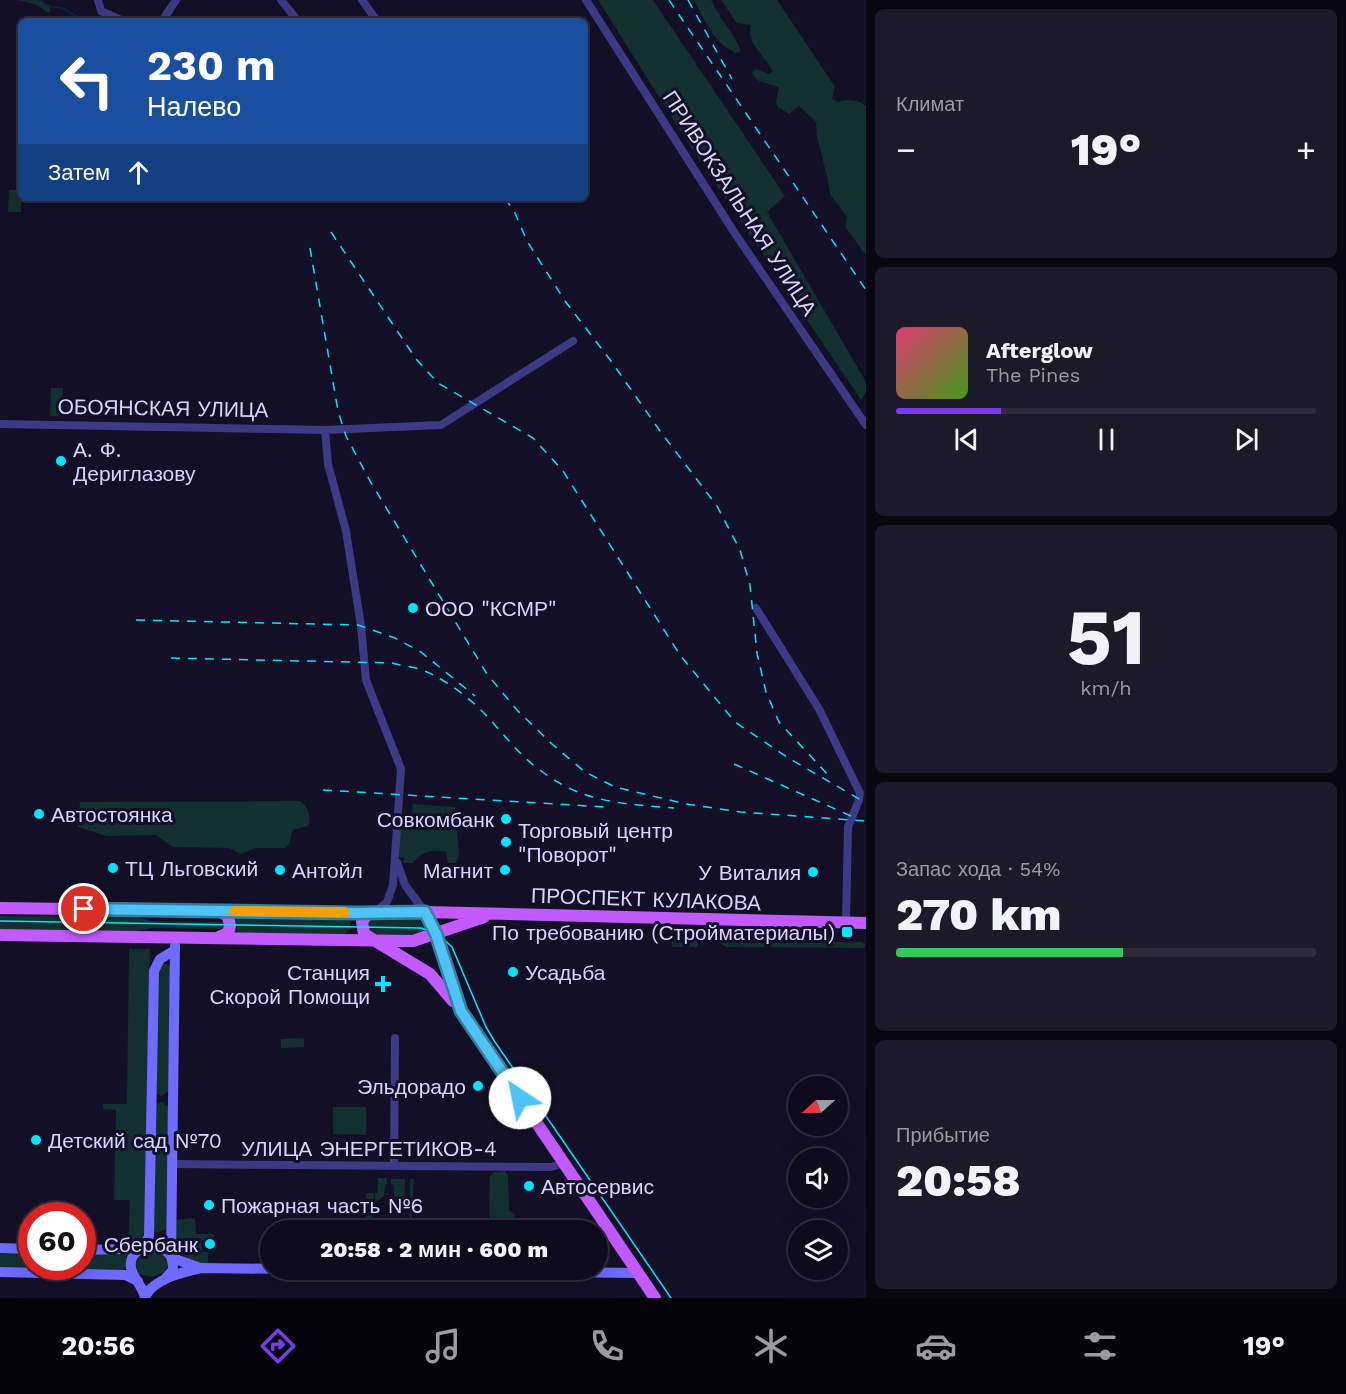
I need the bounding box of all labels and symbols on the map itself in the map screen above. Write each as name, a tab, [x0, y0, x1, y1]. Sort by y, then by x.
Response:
street label: ПРИВОКЗАЛЬНАЯ УЛИЦА	[658, 86, 822, 320]
street label: ОБОЯНСКАЯ УЛИЦА	[57, 394, 269, 422]
place label: А. Ф. Дериглазову	[73, 437, 196, 486]
marker: А. Ф. Дериглазову	[54, 454, 68, 468]
place label: ООО "КСМР"	[425, 596, 557, 621]
marker: ООО "КСМР"	[406, 601, 420, 615]
place label: Автостоянка	[51, 802, 173, 827]
marker: Автостоянка	[32, 807, 46, 821]
place label: Совкомбанк	[377, 807, 495, 832]
marker: Совкомбанк	[499, 812, 513, 826]
place label: Торговый центр "Поворот"	[518, 818, 673, 867]
marker: Торговый центр "Поворот"	[499, 835, 513, 849]
place label: ТЦ Льговский	[125, 856, 258, 881]
place label: Антойл	[292, 858, 363, 883]
place label: Магнит	[423, 858, 493, 883]
place label: У Виталия	[698, 860, 801, 885]
marker: ТЦ Льговский	[106, 861, 120, 875]
marker: Антойл	[273, 863, 287, 877]
marker: Магнит	[498, 863, 512, 877]
marker: У Виталия	[806, 865, 820, 879]
street label: ПРОСПЕКТ КУЛАКОВА	[531, 882, 761, 916]
pin	[58, 883, 109, 934]
place label: По требованию (Стройматериалы)	[492, 920, 835, 945]
marker: По требованию (Стройматериалы)	[840, 925, 854, 939]
place label: Станция Скорой Помощи	[210, 960, 370, 1009]
place label: Усадьба	[525, 960, 606, 985]
marker: Усадьба	[506, 965, 520, 979]
marker: Станция Скорой Помощи	[374, 975, 392, 993]
position arrow	[488, 1066, 552, 1130]
place label: Эльдорадо	[357, 1074, 466, 1099]
north arrow	[788, 1076, 848, 1136]
marker: Эльдорадо	[471, 1079, 485, 1093]
place label: Детский сад №70	[48, 1128, 222, 1153]
marker: Детский сад №70	[29, 1133, 43, 1147]
street label: УЛИЦА ЭНЕРГЕТИКОВ-4	[241, 1136, 497, 1161]
place label: Автосервис	[541, 1174, 654, 1199]
marker: Автосервис	[522, 1179, 536, 1193]
place label: Пожарная часть №6	[221, 1193, 423, 1218]
marker: Пожарная часть №6	[202, 1198, 216, 1212]
speed limit sign: 60	[18, 1202, 96, 1280]
place label: Сбербанк	[104, 1232, 199, 1257]
marker: Сбербанк	[203, 1237, 217, 1251]

